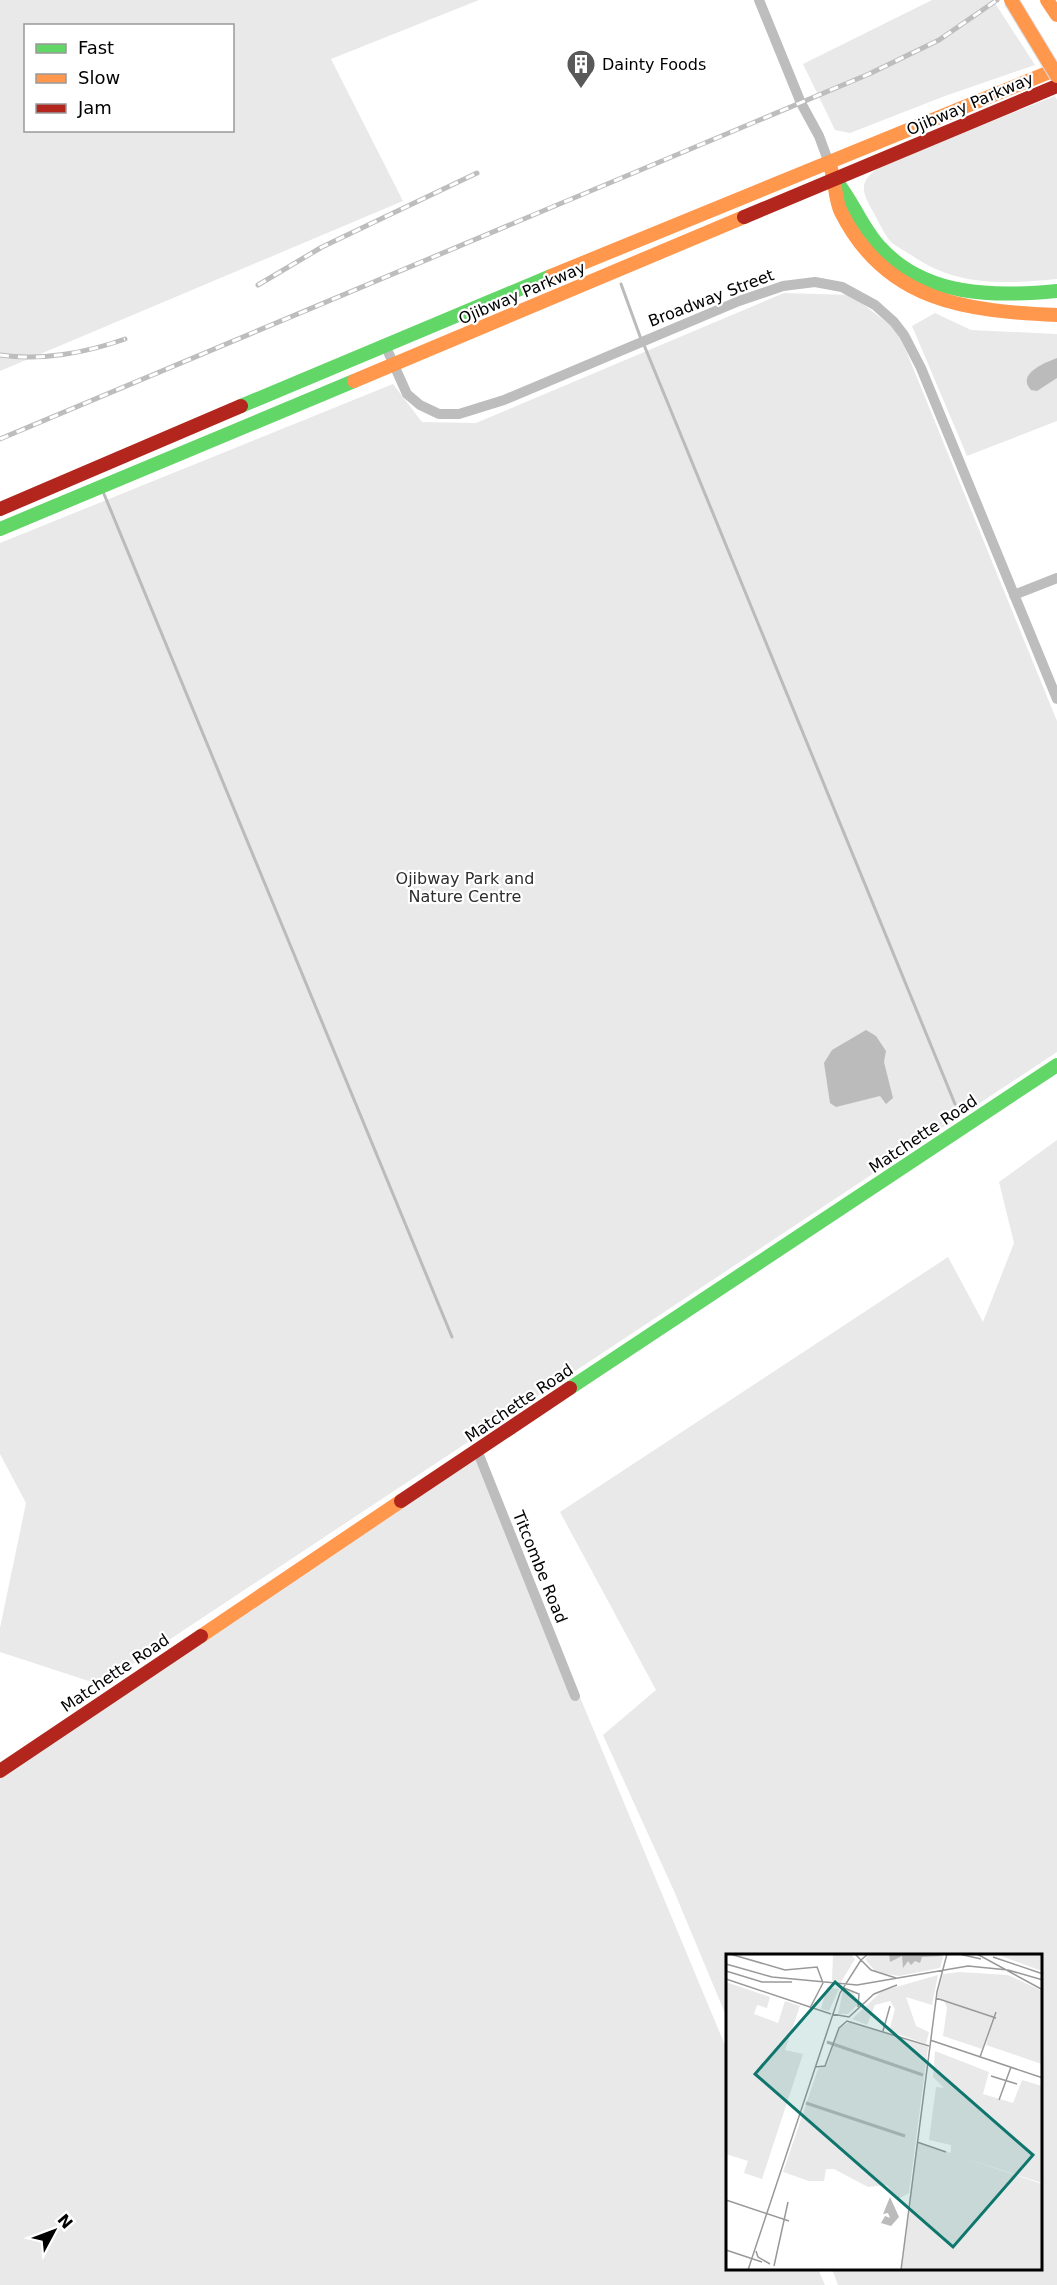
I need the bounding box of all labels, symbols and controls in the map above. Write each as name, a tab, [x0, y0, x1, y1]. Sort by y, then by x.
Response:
legend	[24, 24, 234, 132]
text: Fast	[78, 37, 114, 58]
building icon: Dainty Foods	[565, 48, 597, 90]
place label: Dainty Foods	[602, 55, 706, 74]
text: Slow	[78, 67, 120, 88]
street label: Ojibway Parkway	[904, 69, 1036, 139]
text: Jam	[77, 97, 112, 118]
street label: Ojibway Parkway	[456, 258, 588, 328]
street label: Broadway Street	[646, 265, 776, 331]
park label: Ojibway Park and Nature Centre	[396, 869, 534, 906]
street label: Matchette Road	[865, 1091, 981, 1177]
street label: Matchette Road	[461, 1360, 577, 1446]
street label: Titcombe Road	[508, 1507, 571, 1626]
street label: Matchette Road	[57, 1630, 173, 1716]
inset map	[726, 1954, 1042, 2270]
north arrow	[24, 2201, 84, 2261]
text: N	[53, 2210, 77, 2233]

